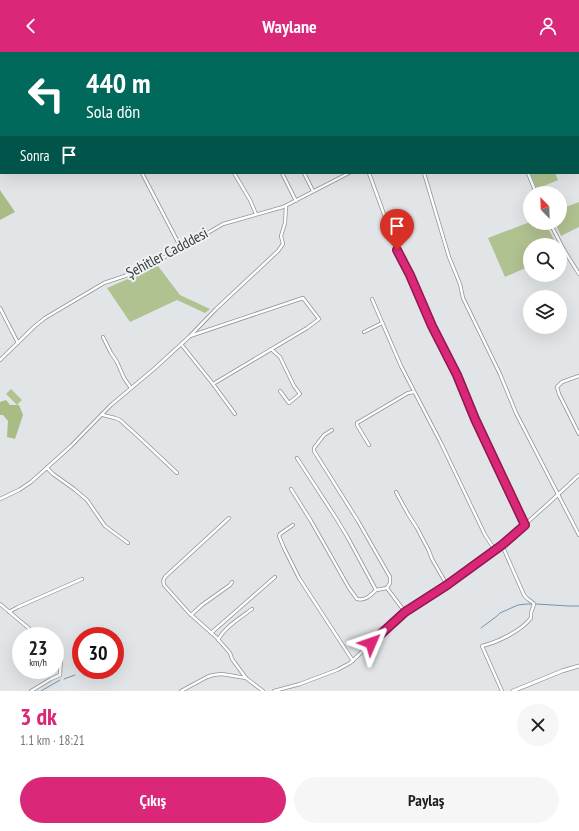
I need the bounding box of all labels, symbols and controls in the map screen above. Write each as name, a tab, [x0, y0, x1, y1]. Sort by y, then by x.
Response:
icon: back	[20, 15, 42, 37]
text: Waylane	[262, 15, 317, 38]
icon: person	[537, 15, 559, 37]
text: 440 m	[86, 64, 150, 101]
icon: left	[20, 68, 72, 120]
text: Sola dön	[86, 100, 140, 123]
icon: arrive	[58, 144, 80, 166]
text: Sonra	[20, 146, 50, 165]
north arrow	[523, 186, 567, 230]
map controls	[523, 186, 567, 334]
pin	[380, 209, 414, 250]
icon: arrive	[386, 215, 408, 237]
street label: Şehitler Cadddesi	[122, 223, 211, 282]
button: search	[523, 238, 567, 282]
button: layers	[523, 290, 567, 334]
position arrow	[350, 622, 392, 664]
speed limit sign: 30	[72, 627, 124, 679]
text: 23	[28, 635, 48, 661]
text: km/h	[29, 656, 47, 669]
text: 3 dk	[20, 701, 57, 732]
button: close	[517, 704, 559, 746]
text: 1.1 km · 18:21	[20, 732, 85, 749]
button: Çıkış	[20, 777, 286, 823]
button: Paylaş	[294, 777, 559, 823]

